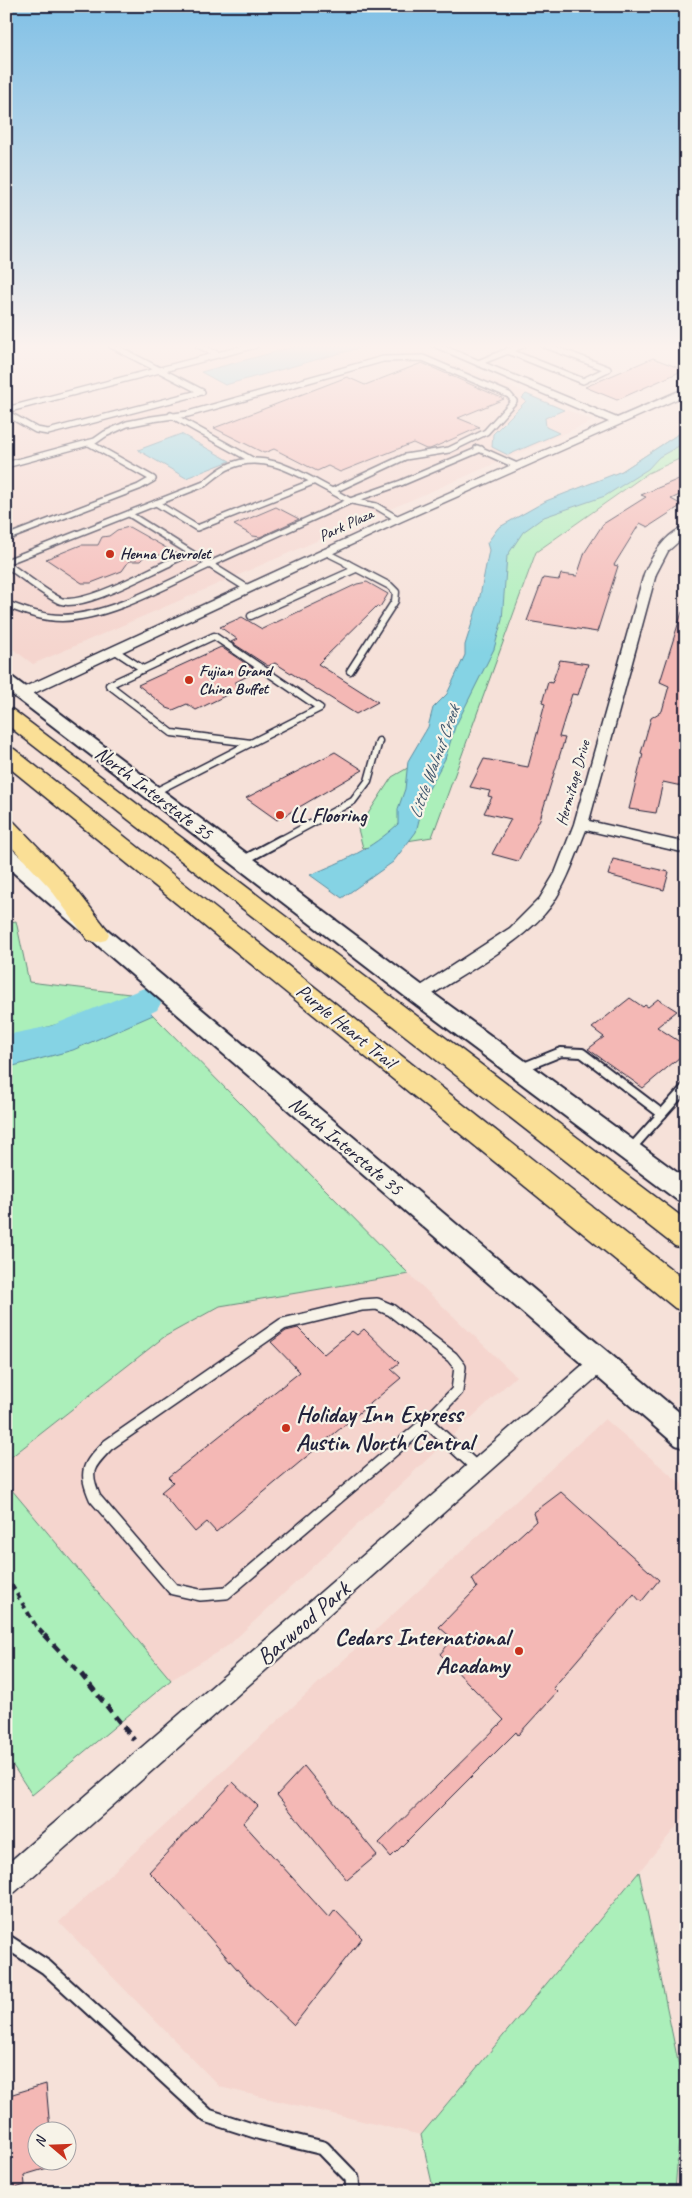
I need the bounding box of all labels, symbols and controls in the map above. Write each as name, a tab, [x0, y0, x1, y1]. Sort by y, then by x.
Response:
street label: Park Plaza	[316, 503, 378, 546]
place label: Henna Chevrolet	[120, 544, 212, 564]
marker: Henna Chevrolet	[104, 548, 116, 560]
place label: Fujian Grand China Buffet	[199, 661, 274, 699]
marker: Fujian Grand China Buffet	[183, 674, 195, 686]
water label: Little Walnut Creek	[403, 700, 466, 821]
street label: Hermitage Drive	[551, 736, 595, 828]
street label: North Interstate 35	[90, 740, 219, 846]
place label: LL Flooring	[290, 803, 368, 828]
marker: LL Flooring	[274, 809, 286, 821]
street label: Purple Heart Trail	[291, 978, 404, 1076]
street label: North Interstate 35	[284, 1091, 409, 1202]
place label: Holiday Inn Express Austin North Central	[296, 1399, 478, 1457]
marker: Holiday Inn Express Austin North Central	[280, 1422, 292, 1434]
street label: Barwood Park	[250, 1573, 358, 1672]
place label: Cedars International Acadamy	[335, 1622, 514, 1680]
marker: Cedars International Acadamy	[513, 1645, 525, 1657]
north arrow	[28, 2120, 78, 2170]
text: N	[31, 2133, 50, 2149]

